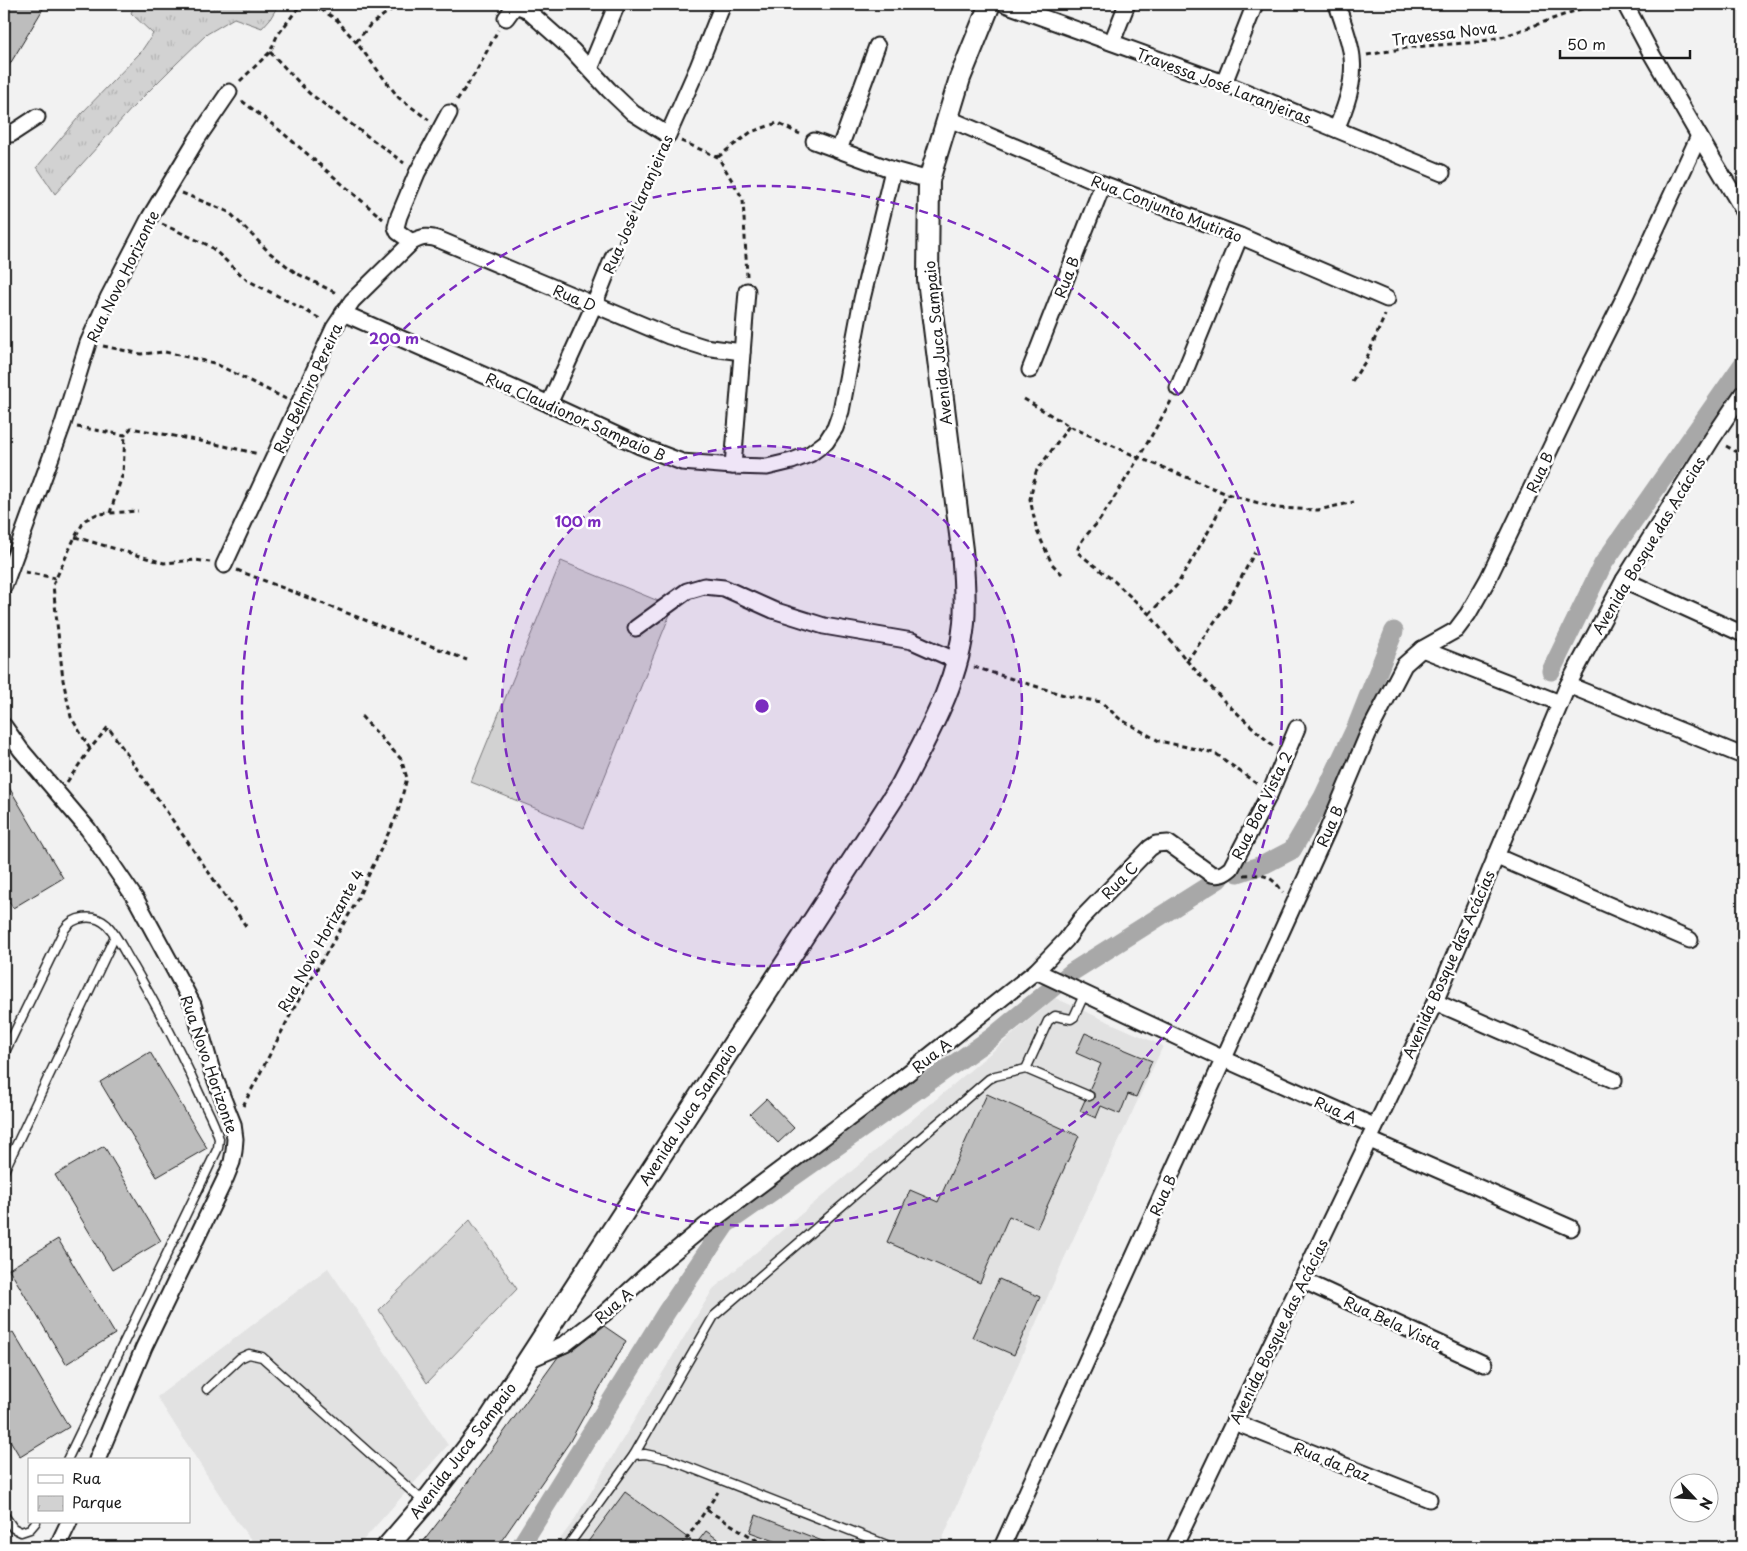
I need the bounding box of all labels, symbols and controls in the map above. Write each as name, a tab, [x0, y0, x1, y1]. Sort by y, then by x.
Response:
street label: Travessa Nova	[1390, 15, 1498, 51]
scale bar	[1560, 28, 1690, 60]
text: 50 m	[1567, 32, 1606, 55]
street label: Travessa José Laranjeiras	[1133, 41, 1315, 129]
street label: Rua José Laranjeiras	[596, 131, 678, 277]
street label: Rua Conjunto Mutirão	[1088, 169, 1246, 247]
street label: Rua Novo Horizonte	[80, 206, 164, 346]
street label: Rua B	[1048, 253, 1084, 301]
street label: Avenida Juca Sampaio	[917, 260, 957, 426]
street label: Rua D	[550, 278, 600, 316]
street label: Rua Belmiro Pereira	[267, 319, 348, 457]
text: 200 m	[369, 326, 419, 349]
street label: Rua Claudionor Sampaio B	[482, 366, 670, 466]
street label: Rua B	[1520, 448, 1559, 496]
street label: Avenida Bosque das Acácias	[1586, 452, 1710, 638]
text: 100 m	[555, 509, 601, 532]
centre of rings	[753, 697, 771, 715]
street label: Rua Boa Vista 2	[1225, 747, 1297, 863]
street label: Rua B	[1310, 802, 1348, 850]
street label: Rua C	[1095, 856, 1143, 904]
street label: Rua Novo Horizante 4	[271, 864, 369, 1016]
street label: Avenida Bosque das Acácias	[1396, 866, 1500, 1062]
street label: Rua Novo Horizonte	[176, 992, 244, 1136]
street label: Rua A	[906, 1032, 956, 1078]
street label: Avenida Juca Sampaio	[632, 1038, 742, 1190]
street label: Rua A	[1311, 1089, 1361, 1129]
street label: Rua B	[1143, 1171, 1181, 1219]
street label: Avenida Bosque das Acácias	[1223, 1234, 1333, 1428]
street label: Rua A	[589, 1282, 637, 1328]
street label: Rua Bela Vista	[1340, 1289, 1446, 1355]
street label: Avenida Juca Sampaio	[403, 1377, 521, 1523]
street label: Rua da Paz	[1291, 1435, 1373, 1487]
legend	[28, 1458, 190, 1524]
text: Rua	[72, 1466, 101, 1489]
north arrow	[1670, 1474, 1720, 1524]
text: Parque	[72, 1490, 122, 1513]
text: N	[1694, 1494, 1718, 1513]

